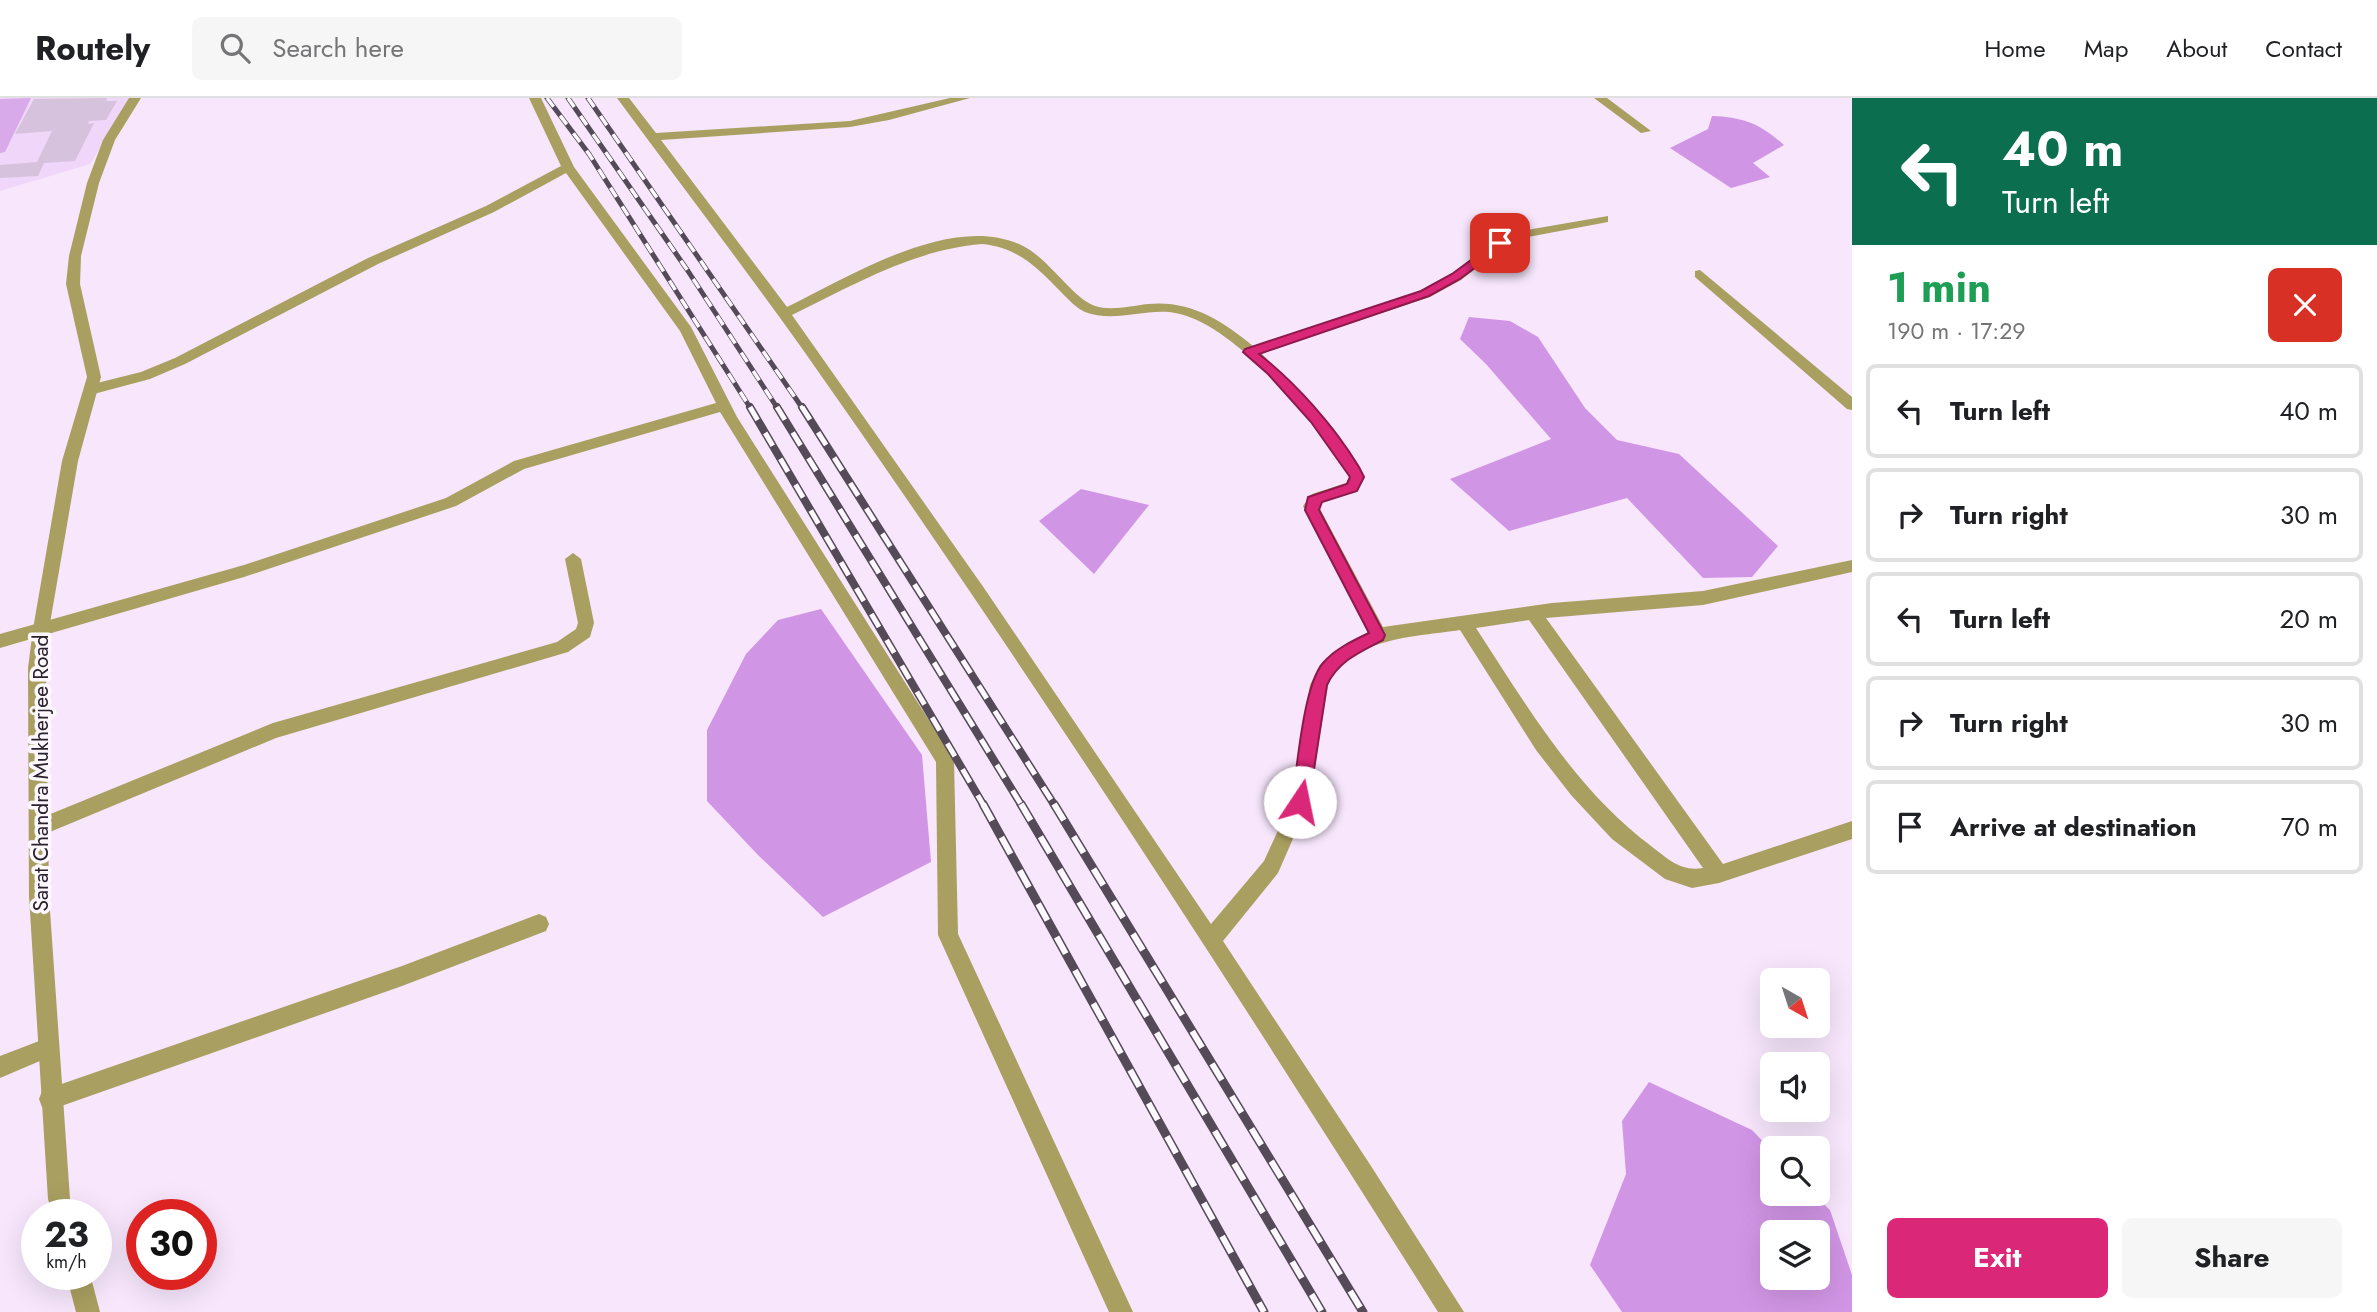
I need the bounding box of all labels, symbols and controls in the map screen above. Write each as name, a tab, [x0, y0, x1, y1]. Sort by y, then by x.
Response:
search box	[192, 17, 682, 80]
text: Routely	[35, 25, 150, 72]
icon: search	[216, 29, 254, 67]
text: Search here	[272, 29, 404, 67]
text: Home	[1984, 31, 2046, 66]
text: Map	[2084, 31, 2128, 66]
text: About	[2166, 31, 2227, 66]
text: Contact	[2265, 31, 2342, 66]
text: 40 m	[2002, 114, 2124, 184]
icon: left	[1887, 126, 1978, 217]
text: Turn left	[2002, 179, 2109, 225]
pin	[1470, 213, 1530, 273]
icon: arrive	[1481, 224, 1519, 262]
text: 1 min	[1887, 257, 1991, 318]
button: close	[2268, 268, 2342, 342]
text: 190 m · 17:29	[1887, 314, 2026, 348]
icon: left	[1891, 392, 1929, 430]
text: Turn left	[1950, 392, 2050, 430]
text: 40 m	[2279, 392, 2338, 430]
icon: right	[1891, 496, 1929, 534]
text: Turn right	[1950, 496, 2068, 534]
text: 30 m	[2280, 496, 2338, 534]
icon: left	[1891, 600, 1929, 638]
text: Turn left	[1950, 600, 2050, 638]
text: 20 m	[2280, 600, 2338, 638]
street label: Sarat Chandra Mukherjee Road	[26, 634, 56, 912]
icon: right	[1891, 704, 1929, 742]
text: Turn right	[1950, 704, 2068, 742]
text: 30 m	[2280, 704, 2338, 742]
position arrow	[1263, 765, 1337, 839]
icon: arrive	[1891, 808, 1929, 846]
text: Arrive at destination	[1950, 808, 2197, 846]
text: 70 m	[2281, 808, 2338, 846]
north arrow	[1760, 968, 1830, 1038]
map controls	[1760, 968, 1830, 1290]
button: sound	[1760, 1052, 1830, 1122]
button: search	[1760, 1136, 1830, 1206]
speed limit sign: 30	[126, 1199, 217, 1290]
text: 23	[44, 1210, 89, 1260]
button: Exit	[1887, 1218, 2108, 1298]
button: Share	[2122, 1218, 2342, 1298]
button: layers	[1760, 1220, 1830, 1290]
text: km/h	[46, 1249, 87, 1275]

